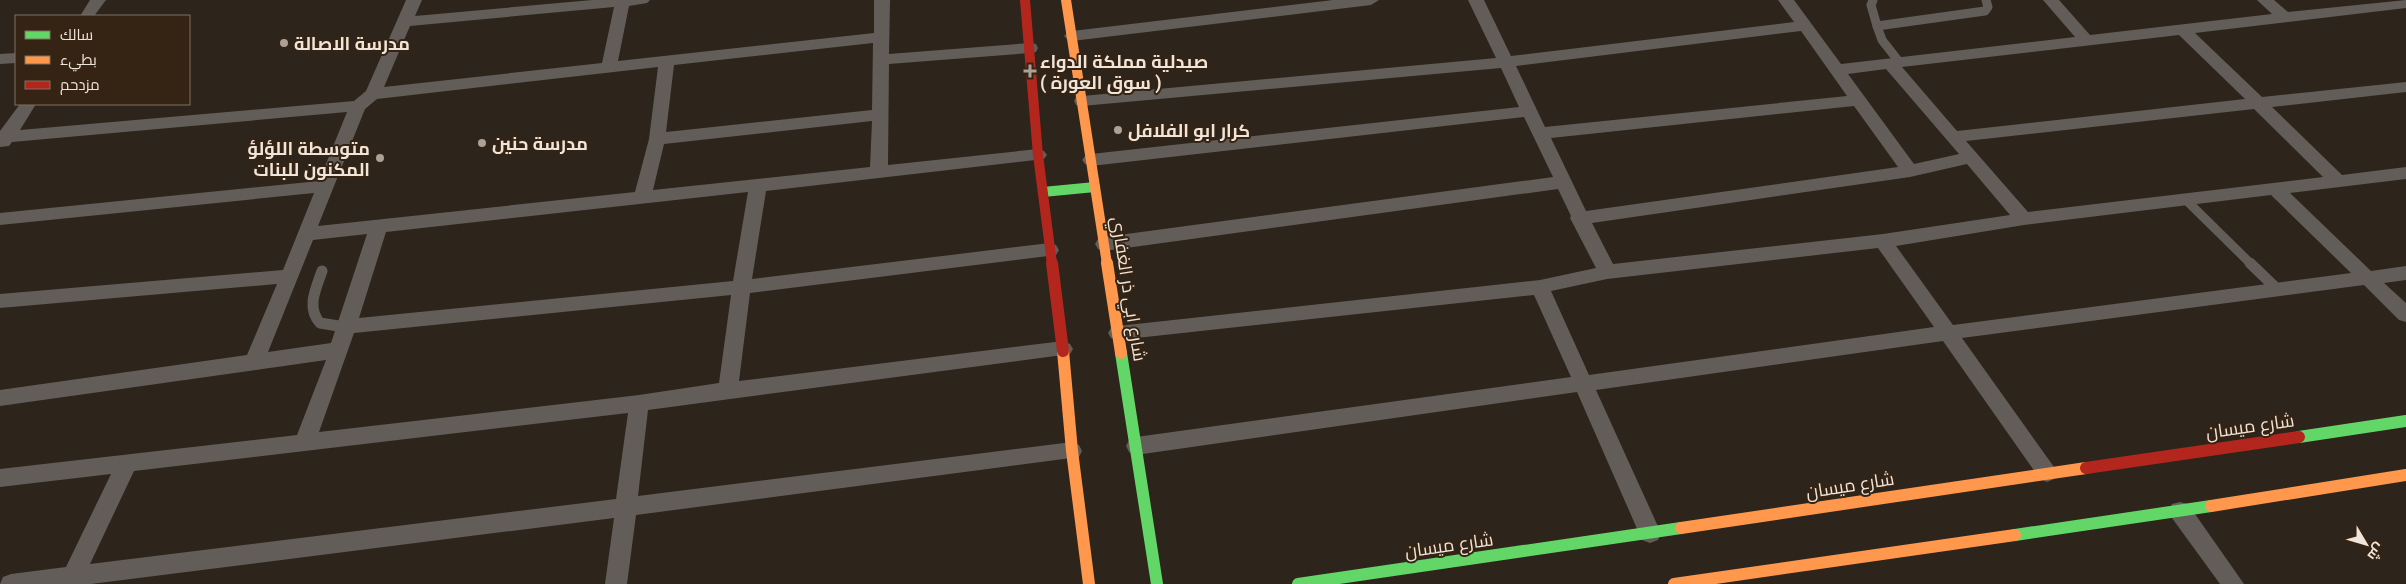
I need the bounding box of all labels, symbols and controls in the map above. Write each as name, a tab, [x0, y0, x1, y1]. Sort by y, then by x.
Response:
legend	[15, 15, 190, 105]
text: سالك	[60, 26, 93, 44]
place label: مدرسة الاصالة	[294, 33, 410, 54]
marker: مدرسة الاصالة	[278, 37, 290, 49]
text: بطيء	[60, 51, 97, 72]
place label: صيدلية مملكة الدواء ( سوق العورة )	[1040, 51, 1208, 94]
marker: صيدلية مملكة الدواء ( سوق العورة )	[1024, 65, 1036, 77]
text: مزدحم	[60, 76, 100, 95]
place label: كرار ابو الفلافل	[1128, 120, 1250, 142]
marker: كرار ابو الفلافل	[1112, 124, 1124, 136]
place label: مدرسة حنين	[492, 133, 588, 155]
marker: مدرسة حنين	[476, 137, 488, 149]
place label: متوسطة اللؤلؤ المكنون للبنات	[247, 138, 370, 181]
marker: متوسطة اللؤلؤ المكنون للبنات	[374, 152, 386, 164]
street label: شارع ابي ذر الغفاري	[1103, 215, 1151, 363]
street label: شارع ميسان	[2204, 409, 2296, 445]
street label: شارع ميسان	[1804, 468, 1896, 504]
north arrow	[2341, 519, 2391, 569]
street label: شارع ميسان	[1403, 528, 1495, 564]
text: ش	[2364, 539, 2388, 564]

